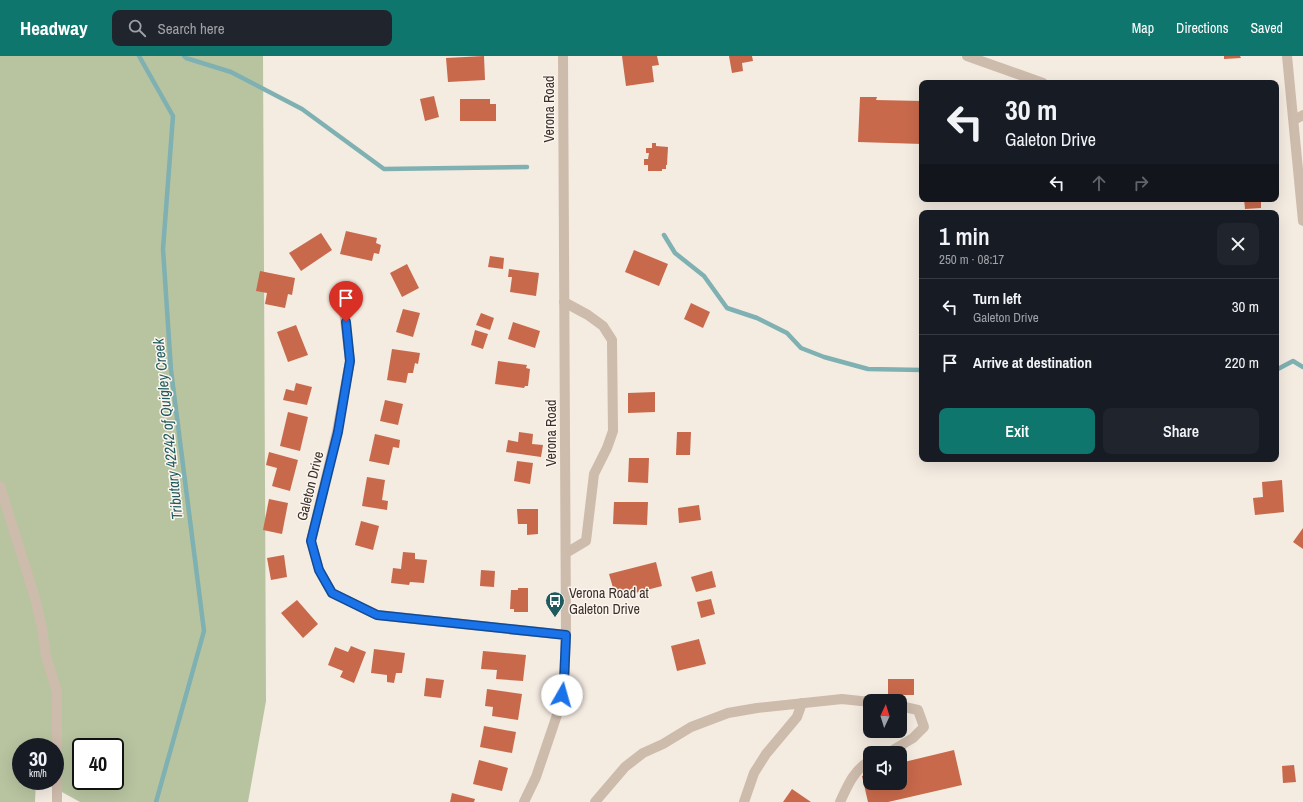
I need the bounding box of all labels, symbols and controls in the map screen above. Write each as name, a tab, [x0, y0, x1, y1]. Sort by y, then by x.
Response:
search box	[112, 10, 392, 46]
text: Headway	[20, 15, 88, 41]
icon: search	[126, 17, 148, 39]
text: Search here	[158, 18, 225, 39]
text: Map	[1132, 19, 1154, 37]
text: Directions	[1176, 19, 1228, 37]
text: Saved	[1250, 19, 1283, 37]
street label: Verona Road	[540, 75, 558, 143]
text: 30 m	[1005, 91, 1057, 129]
icon: left	[939, 96, 991, 148]
text: Galeton Drive	[1005, 127, 1096, 152]
icon: left	[1046, 172, 1068, 194]
icon: ahead	[1088, 172, 1110, 194]
icon: right	[1130, 172, 1152, 194]
text: 1 min	[939, 220, 990, 252]
button: close	[1217, 223, 1259, 265]
text: 250 m · 08:17	[939, 251, 1004, 268]
pin	[329, 281, 363, 322]
icon: arrive	[335, 287, 357, 309]
text: Turn left	[973, 288, 1021, 309]
icon: left	[939, 296, 961, 318]
text: 30 m	[1232, 296, 1259, 317]
text: Galeton Drive	[973, 309, 1039, 326]
water label: Tributary 42242 of Quigley Creek	[147, 337, 187, 521]
icon: arrive	[939, 352, 961, 374]
text: Arrive at destination	[973, 352, 1092, 373]
text: 220 m	[1225, 352, 1259, 373]
street label: Verona Road	[542, 399, 560, 467]
button: Exit	[939, 408, 1095, 454]
button: Share	[1103, 408, 1259, 454]
street label: Galeton Drive	[293, 449, 327, 523]
place label: Verona Road at Galeton Drive	[569, 584, 649, 618]
bus stop icon: Verona Road at Galeton Drive	[544, 590, 566, 618]
position arrow	[541, 674, 583, 716]
north arrow	[863, 694, 907, 738]
map controls	[863, 694, 907, 790]
speed limit sign: 40	[72, 738, 124, 790]
text: 30	[29, 745, 47, 772]
button: sound	[863, 746, 907, 790]
text: km/h	[29, 767, 47, 780]

